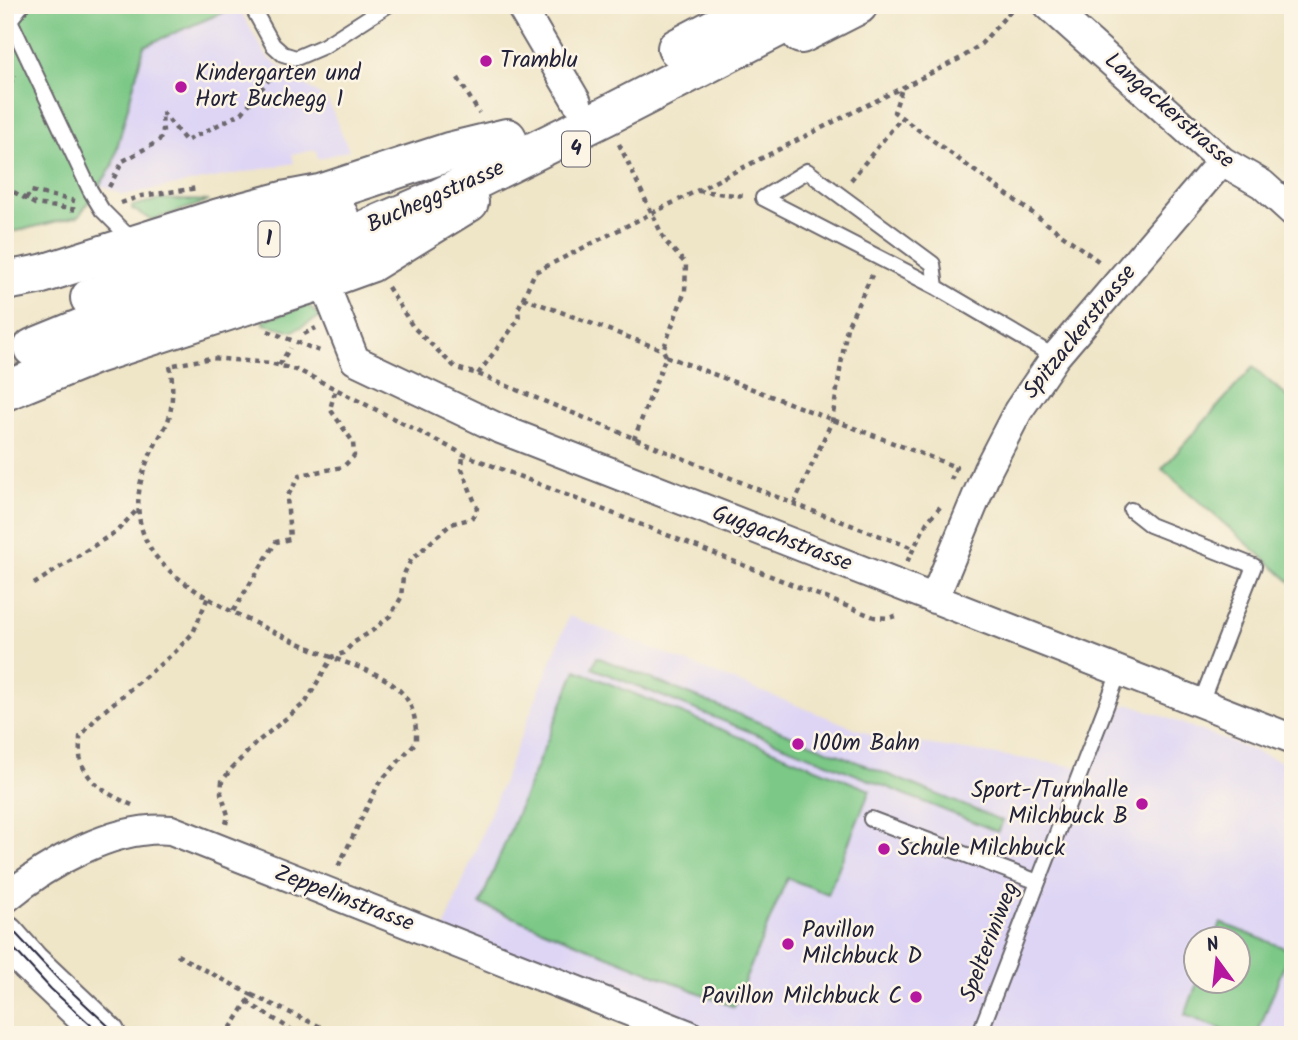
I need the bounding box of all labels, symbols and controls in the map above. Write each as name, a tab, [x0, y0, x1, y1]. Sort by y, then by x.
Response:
place label: Tramblu	[500, 43, 578, 79]
street label: Langackerstrasse	[1096, 44, 1242, 178]
marker: Tramblu	[478, 53, 494, 69]
place label: Kindergarten und Hort Buchegg 1	[195, 56, 361, 118]
marker: Kindergarten und Hort Buchegg 1	[173, 79, 189, 95]
road number: 4	[562, 132, 590, 166]
street label: Bucheggstrasse	[361, 151, 511, 243]
road number: 1	[258, 222, 280, 256]
street label: Spitzackerstrasse	[1014, 257, 1146, 407]
street label: Guggachstrasse	[707, 496, 857, 582]
place label: 100m Bahn	[812, 726, 920, 762]
marker: 100m Bahn	[790, 736, 806, 752]
place label: Sport-/Turnhalle Milchbuck B	[971, 773, 1128, 835]
marker: Sport-/Turnhalle Milchbuck B	[1134, 796, 1150, 812]
place label: Schule Milchbuck	[898, 831, 1065, 867]
marker: Schule Milchbuck	[876, 841, 892, 857]
street label: Zeppelinstrasse	[269, 856, 419, 942]
street label: Spelteriniweg	[951, 877, 1029, 1007]
place label: Pavillon Milchbuck D	[802, 913, 922, 975]
north arrow	[1182, 925, 1252, 995]
text: N	[1203, 929, 1223, 962]
marker: Pavillon Milchbuck D	[780, 936, 796, 952]
place label: Pavillon Milchbuck C	[701, 979, 902, 1015]
marker: Pavillon Milchbuck C	[908, 989, 924, 1005]

